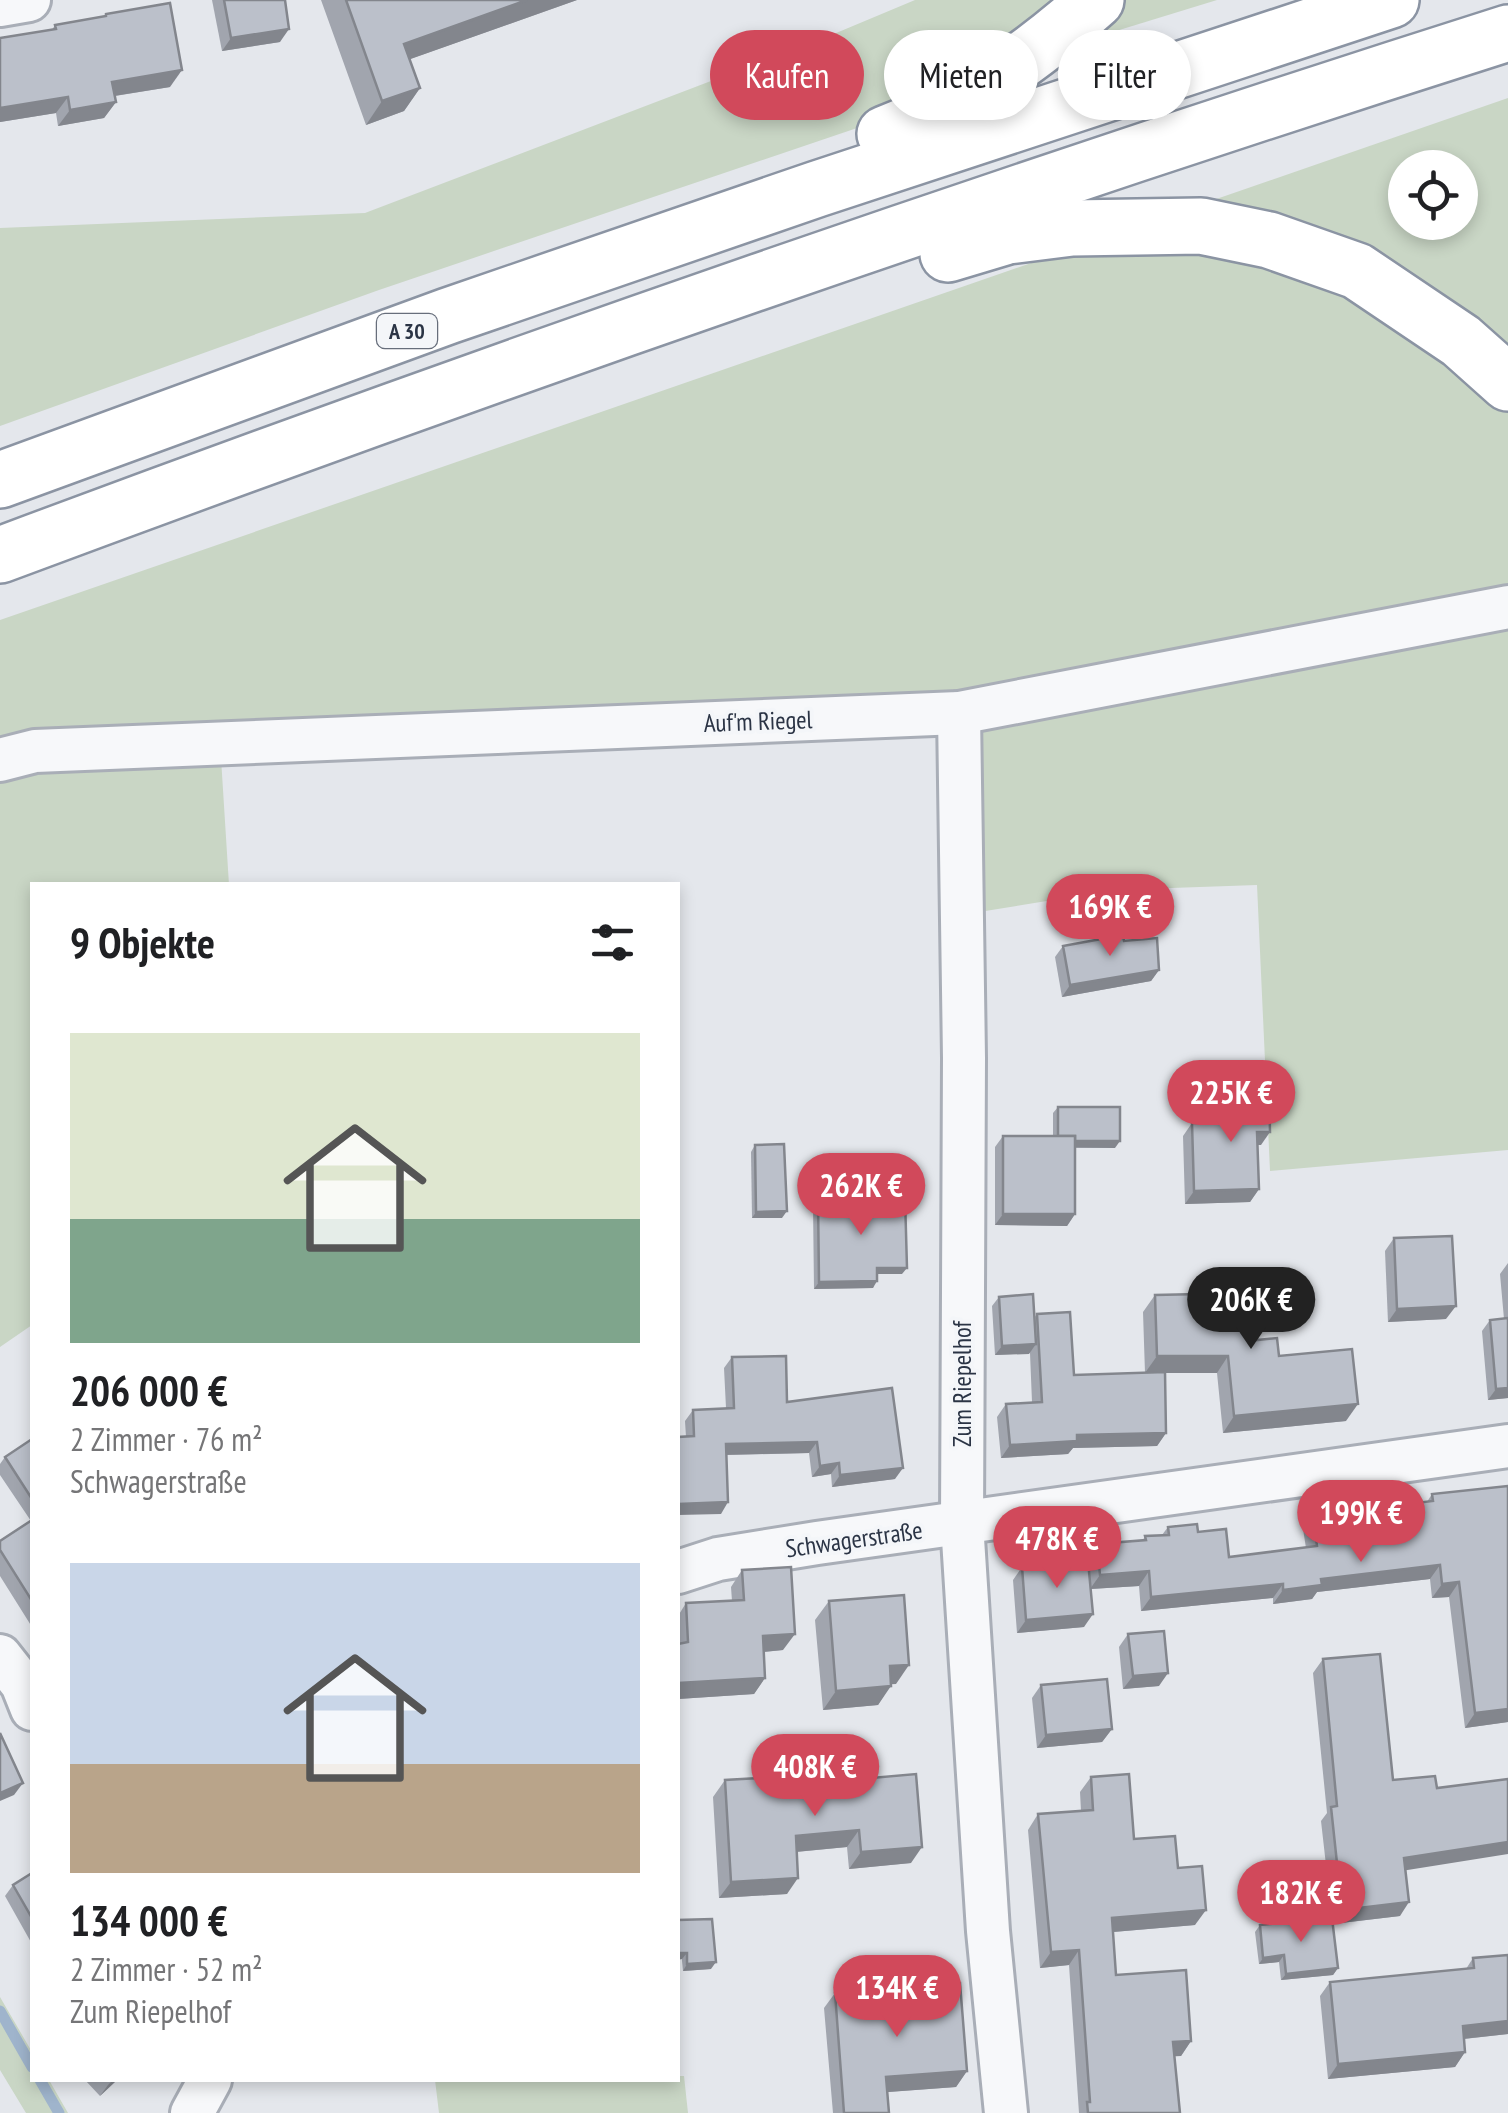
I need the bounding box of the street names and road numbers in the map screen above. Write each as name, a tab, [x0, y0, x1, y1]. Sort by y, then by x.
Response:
road number: A 30	[377, 314, 437, 348]
street label: Auf'm Riegel	[703, 703, 813, 739]
street label: Zum Riepelhof	[946, 1320, 978, 1447]
street label: Schwagerstraße	[783, 1514, 925, 1564]

